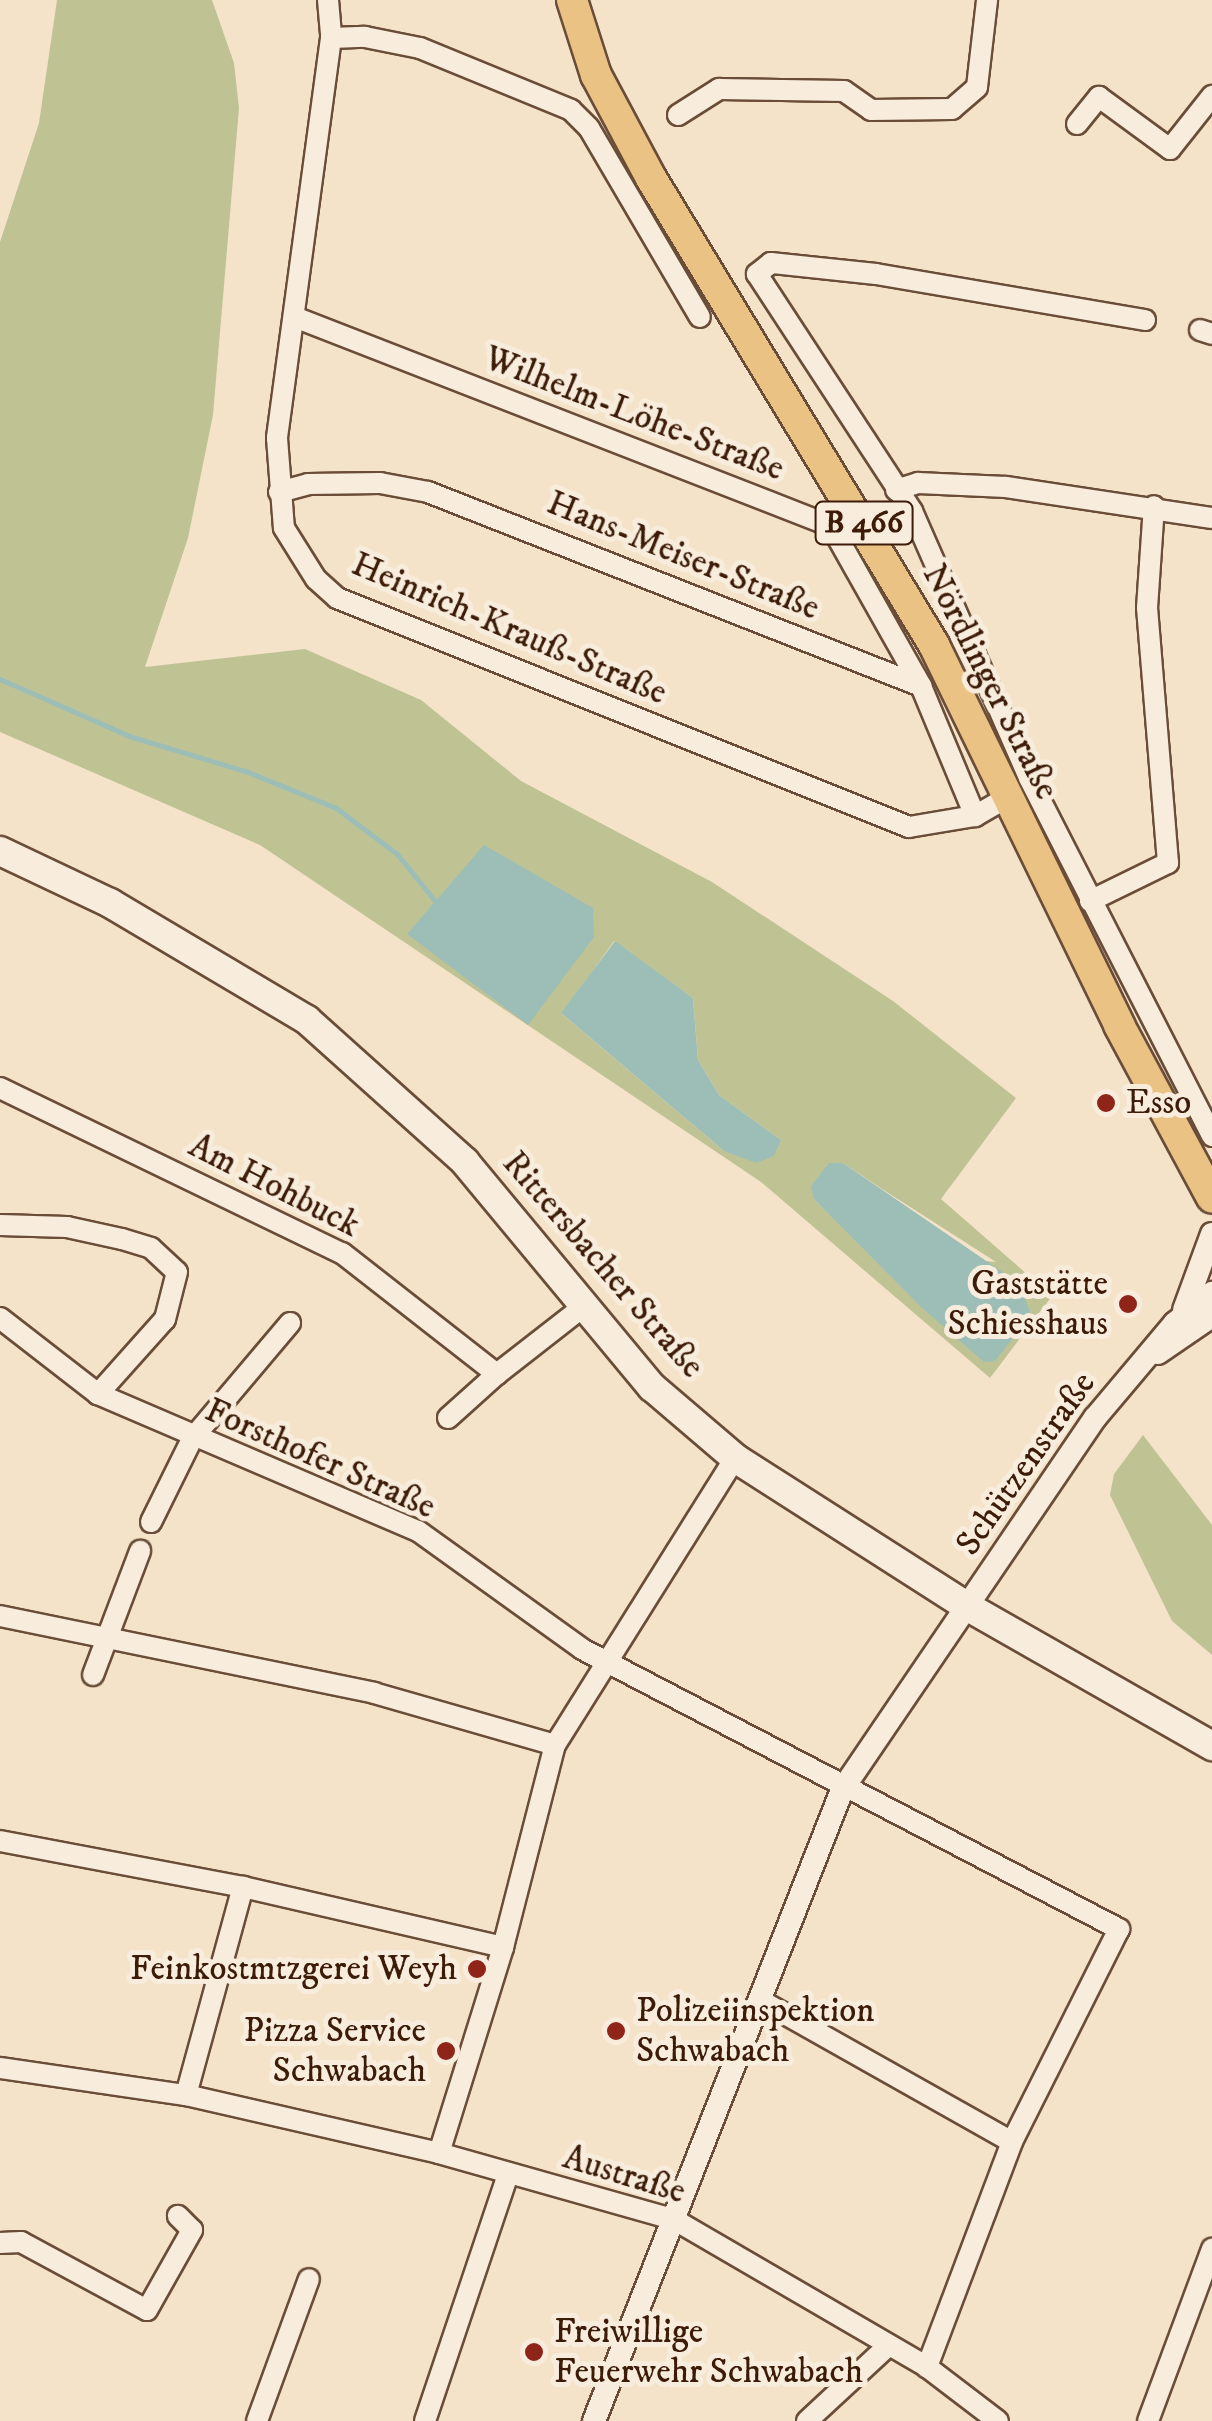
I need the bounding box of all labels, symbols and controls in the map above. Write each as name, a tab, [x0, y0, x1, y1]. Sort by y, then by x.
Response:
street label: Wilhelm-Löhe-Straße	[478, 338, 790, 490]
street label: Hans-Meiser-Straße	[541, 482, 825, 630]
road number: B 466	[814, 496, 914, 550]
street label: Heinrich-Krauß-Straße	[345, 544, 673, 714]
street label: Nördlinger Straße	[913, 557, 1067, 807]
place label: Esso	[1126, 1082, 1191, 1124]
marker: Esso	[1095, 1092, 1117, 1114]
street label: Am Hohbuck	[182, 1125, 366, 1247]
street label: Rittersbacher Straße	[493, 1143, 713, 1387]
place label: Gaststätte Schiesshaus	[948, 1263, 1108, 1345]
marker: Gaststätte Schiesshaus	[1117, 1293, 1139, 1315]
street label: Schützenstraße	[947, 1364, 1105, 1564]
street label: Forsthofer Straße	[198, 1390, 442, 1528]
place label: Feinkostmtzgerei Weyh	[130, 1948, 457, 1990]
marker: Feinkostmtzgerei Weyh	[466, 1958, 488, 1980]
place label: Polizeiinspektion Schwabach	[636, 1990, 875, 2072]
place label: Pizza Service Schwabach	[244, 2010, 426, 2092]
marker: Polizeiinspektion Schwabach	[605, 2020, 627, 2042]
marker: Pizza Service Schwabach	[435, 2040, 457, 2062]
street label: Austraße	[558, 2137, 690, 2213]
place label: Freiwillige Feuerwehr Schwabach	[554, 2311, 863, 2393]
marker: Freiwillige Feuerwehr Schwabach	[523, 2341, 545, 2363]

